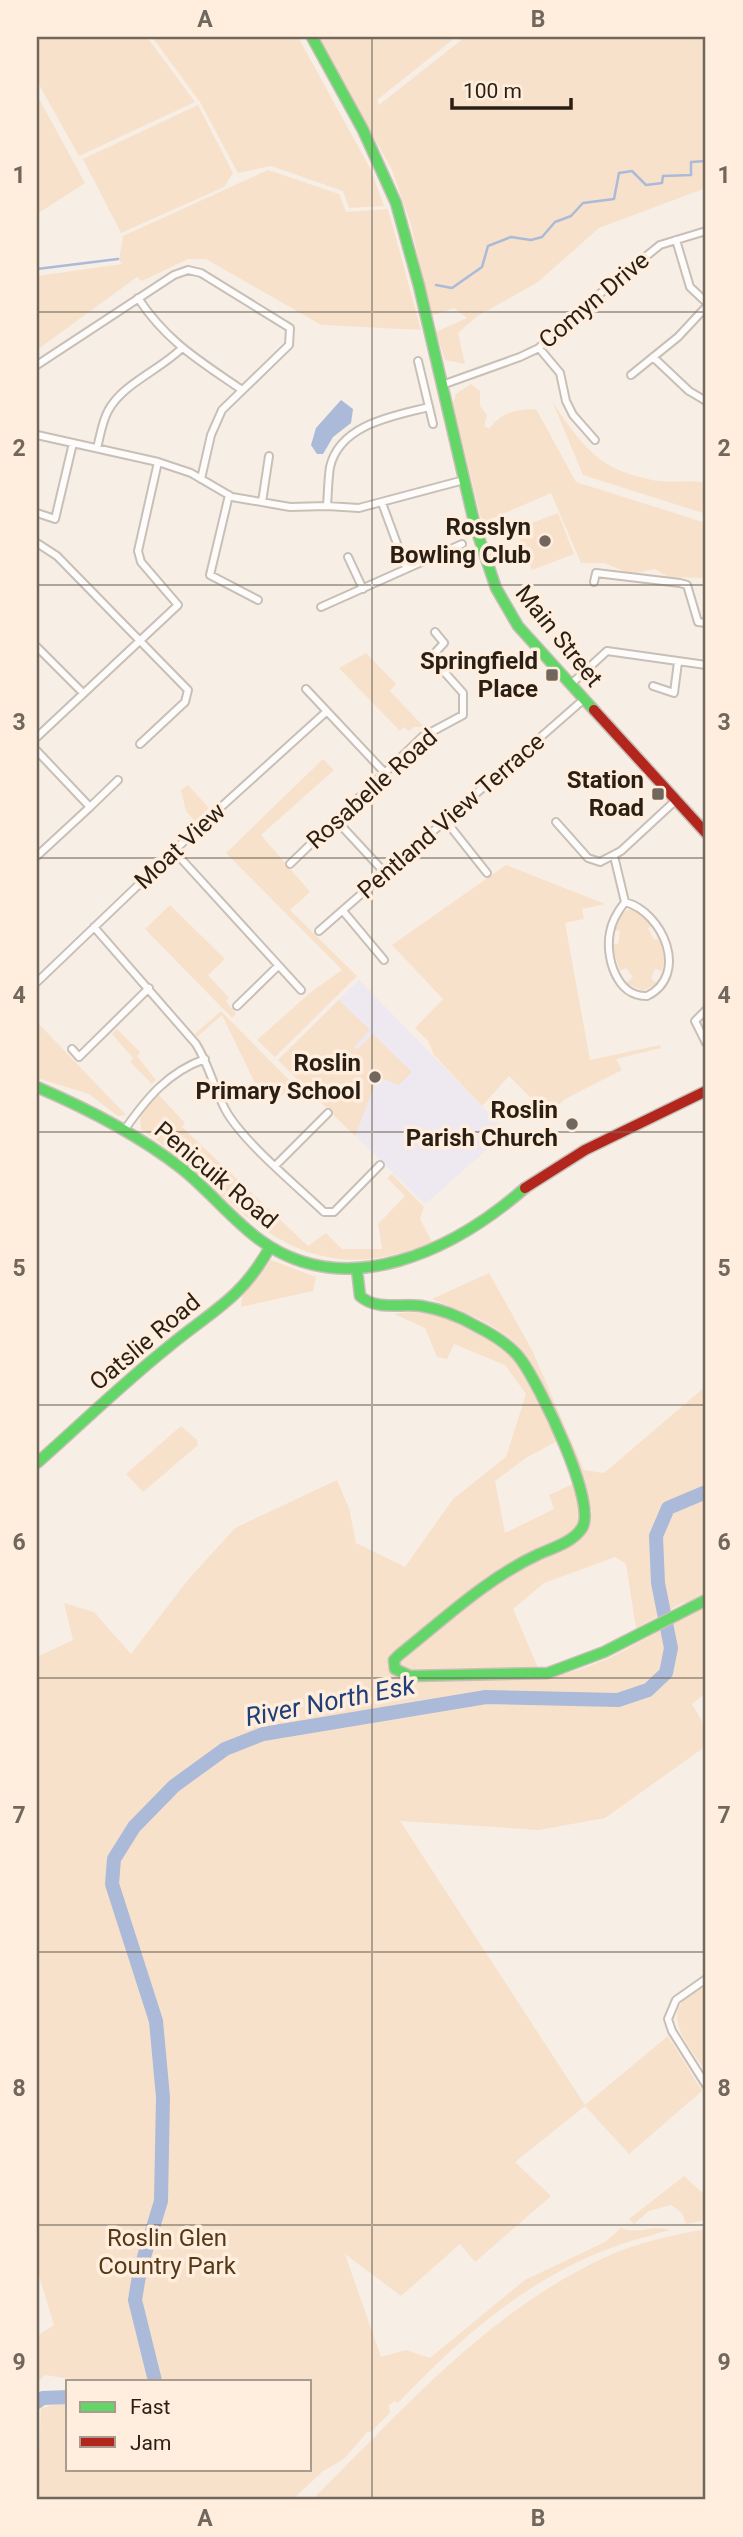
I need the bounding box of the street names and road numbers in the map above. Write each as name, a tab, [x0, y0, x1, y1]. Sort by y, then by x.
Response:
street label: Comyn Drive	[533, 246, 655, 354]
street label: Main Street	[510, 580, 608, 692]
street label: Rosabelle Road	[301, 723, 443, 855]
street label: Pentland View Terrace	[352, 727, 550, 905]
street label: Moat View	[129, 797, 231, 895]
street label: Penicuik Road	[149, 1116, 283, 1234]
street label: Oatslie Road	[84, 1288, 206, 1396]

